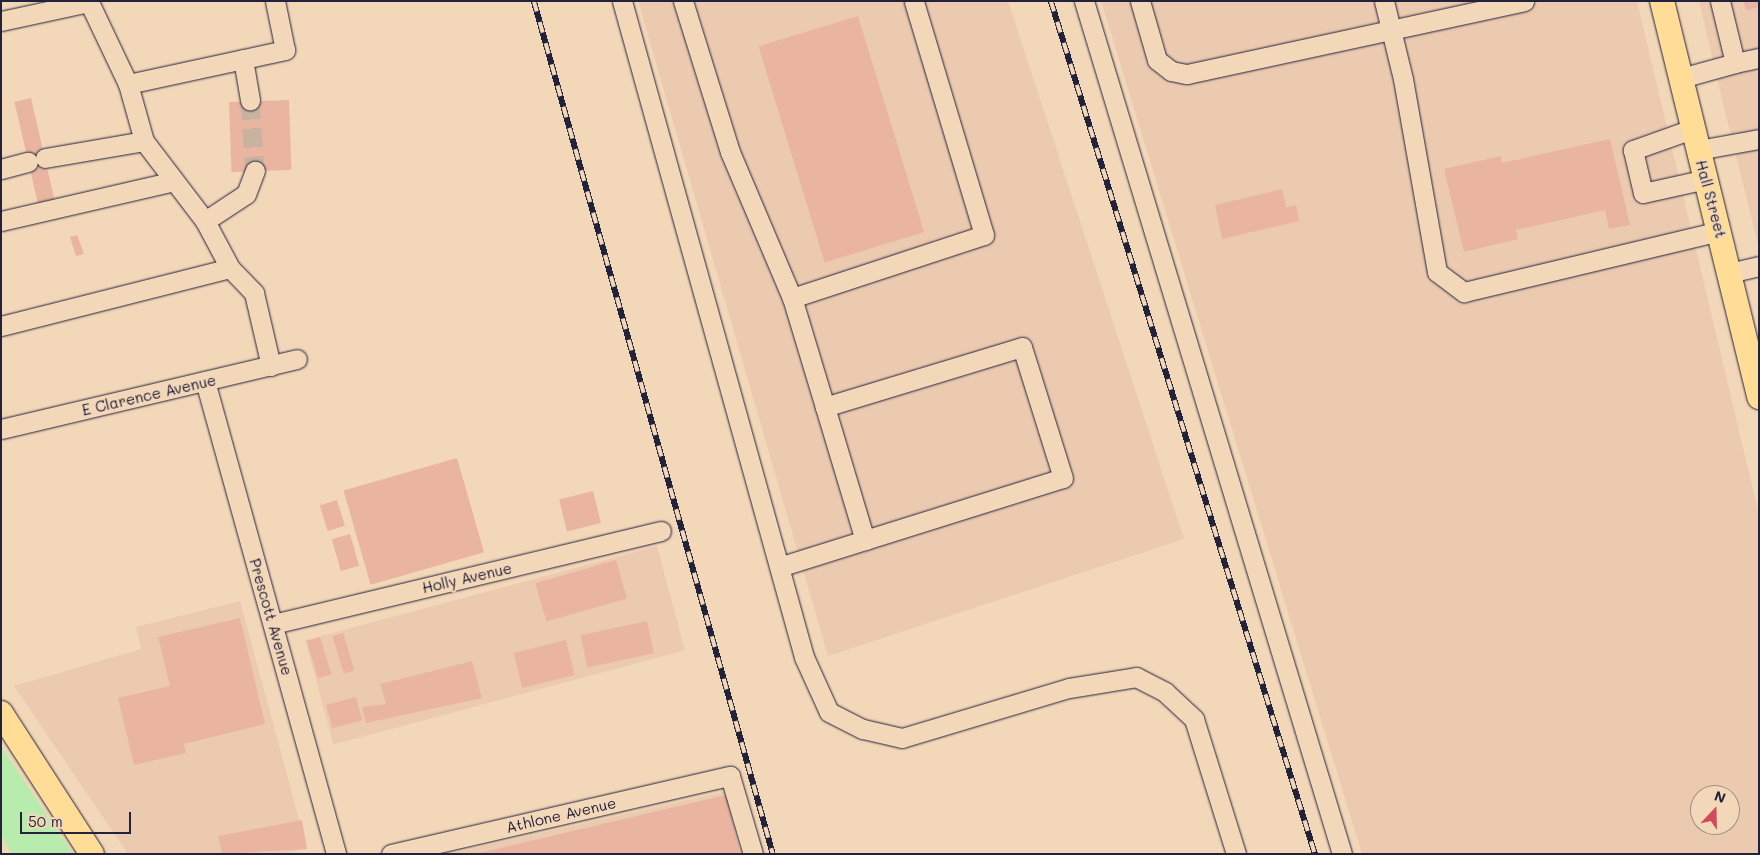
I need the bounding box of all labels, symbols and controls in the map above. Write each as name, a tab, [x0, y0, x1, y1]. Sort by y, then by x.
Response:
street label: Hall Street	[1692, 158, 1730, 240]
street label: E Clarence Avenue	[80, 371, 218, 419]
street label: Prescott Avenue	[246, 556, 296, 678]
street label: Holly Avenue	[420, 559, 514, 597]
north arrow	[1690, 785, 1740, 835]
text: N	[1712, 786, 1729, 807]
street label: Athlone Avenue	[504, 794, 618, 836]
scale bar	[22, 802, 134, 834]
text: 50 m	[28, 811, 63, 831]

